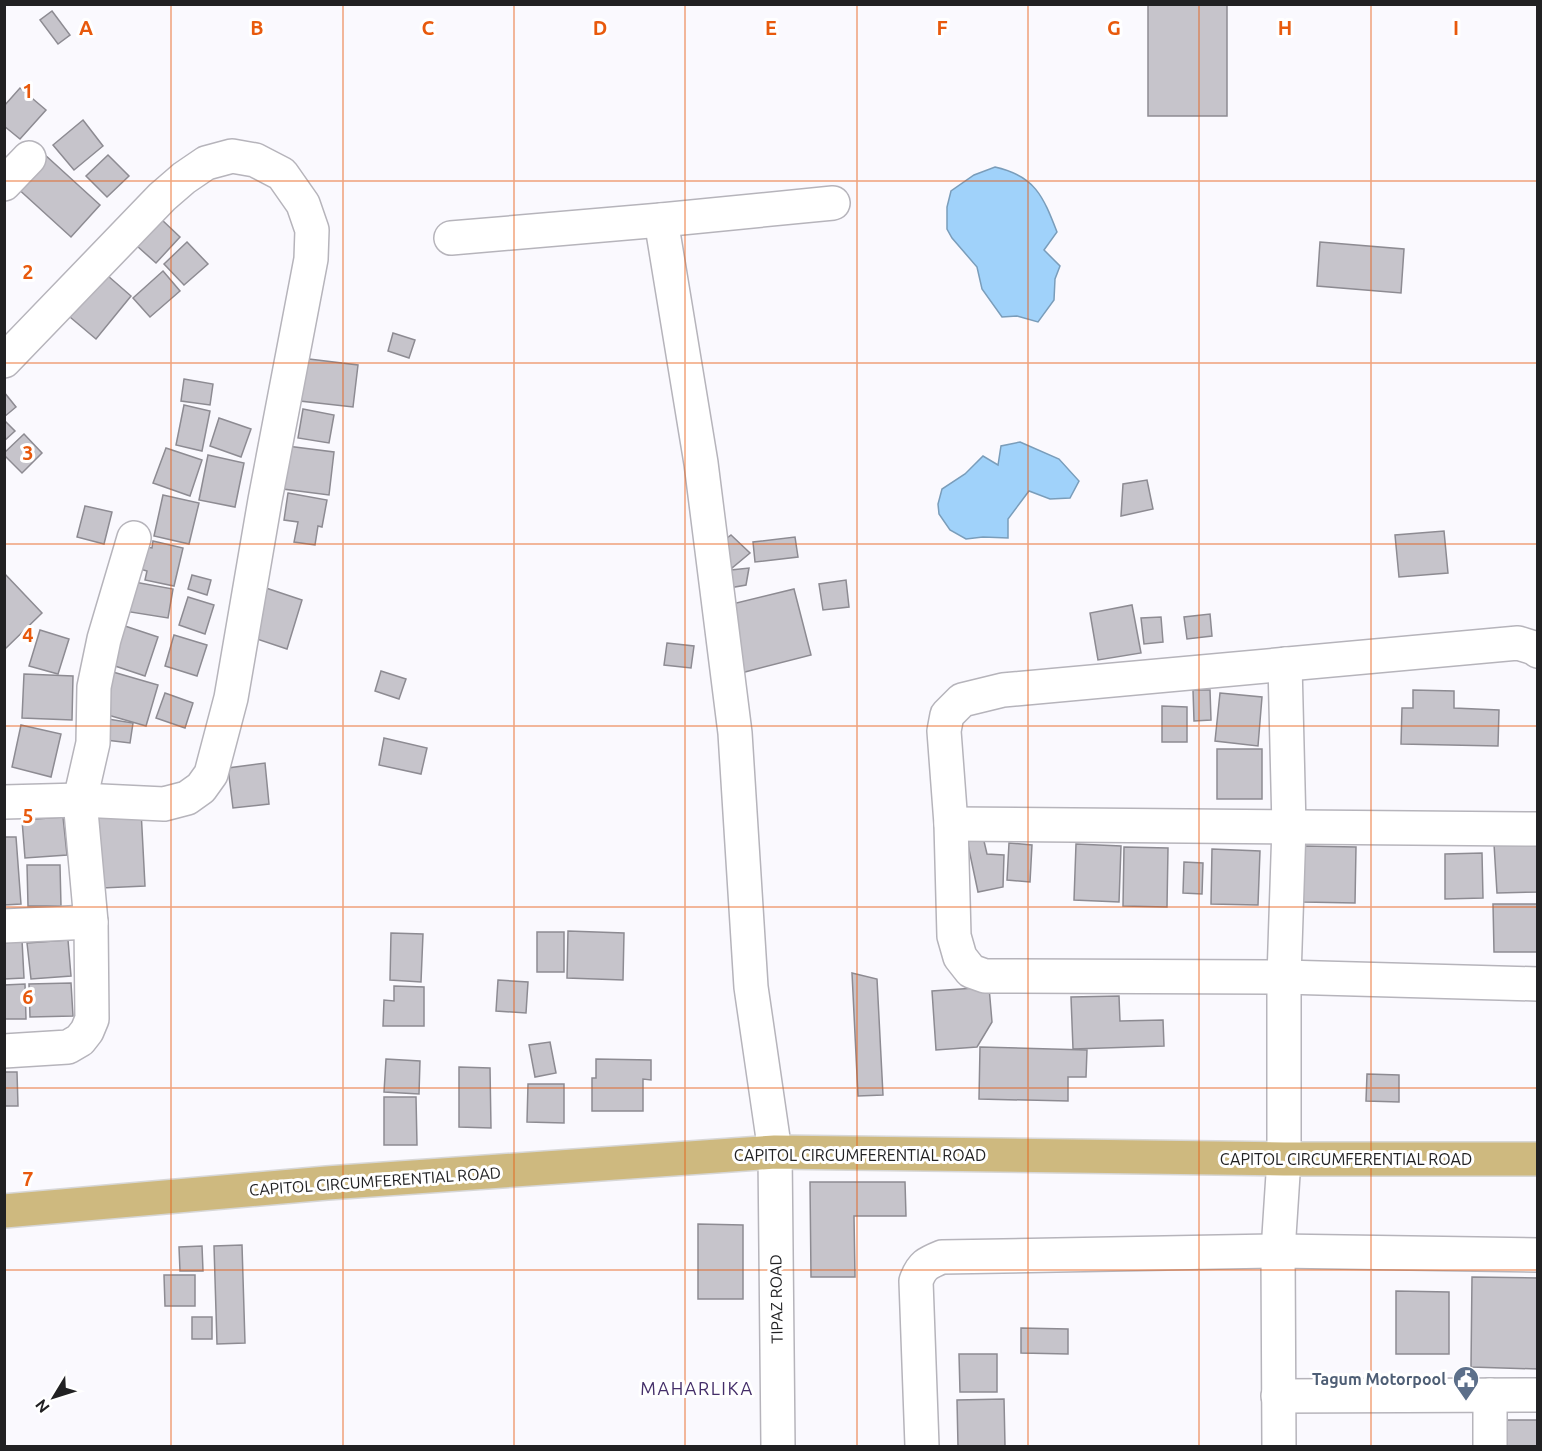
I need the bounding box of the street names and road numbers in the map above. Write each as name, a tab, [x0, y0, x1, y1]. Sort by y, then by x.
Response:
street label: CAPITOL CIRCUMFERENTIAL ROAD	[734, 1146, 986, 1164]
street label: CAPITOL CIRCUMFERENTIAL ROAD	[1220, 1150, 1472, 1168]
street label: CAPITOL CIRCUMFERENTIAL ROAD	[248, 1163, 502, 1199]
street label: TIPAZ ROAD	[766, 1254, 786, 1344]

